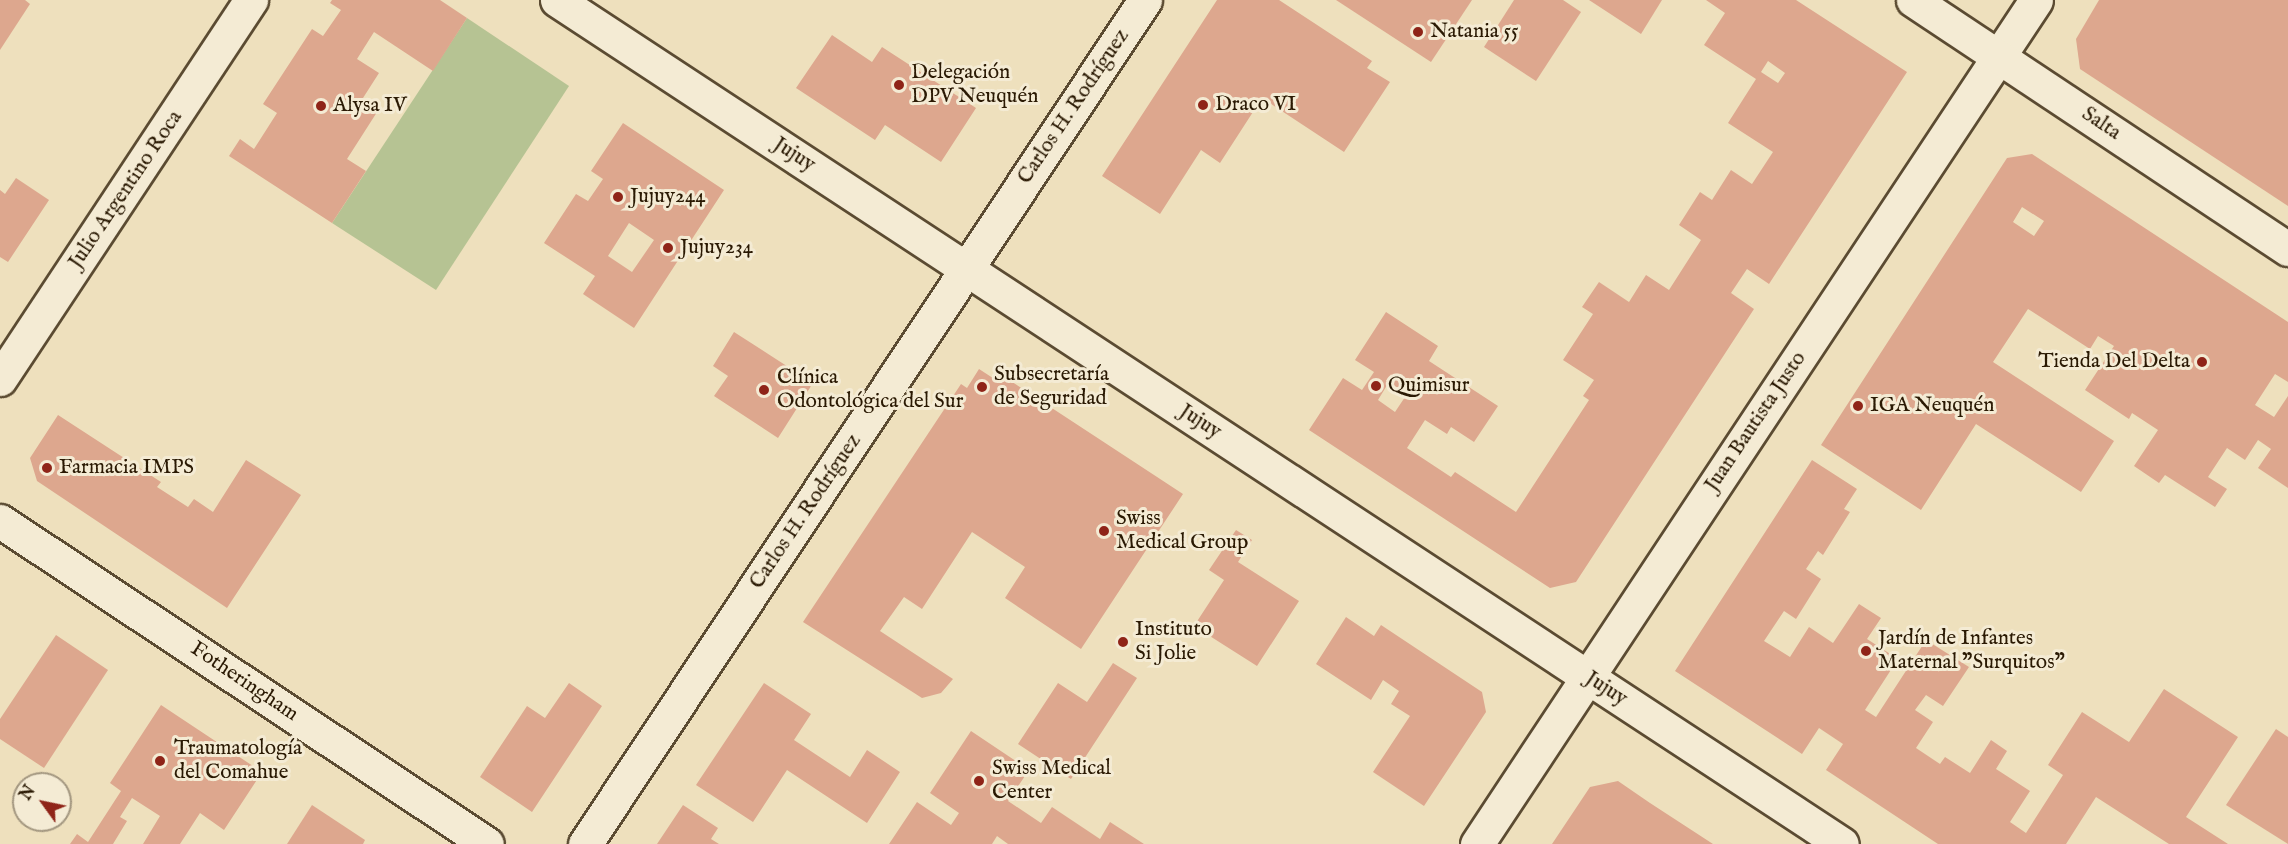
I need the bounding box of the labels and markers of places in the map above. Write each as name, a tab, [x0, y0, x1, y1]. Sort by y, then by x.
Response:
place label: Natania 55	[1430, 19, 1519, 45]
marker: Natania 55	[1411, 25, 1425, 39]
place label: Delegación DPV Neuquén	[911, 60, 1038, 110]
marker: Delegación DPV Neuquén	[892, 78, 906, 92]
place label: Draco VI	[1215, 92, 1296, 118]
place label: Alysa IV	[333, 93, 407, 119]
marker: Draco VI	[1196, 98, 1210, 112]
marker: Alysa IV	[314, 99, 328, 113]
place label: Jujuy244	[630, 184, 706, 210]
marker: Jujuy244	[611, 190, 625, 204]
place label: Jujuy234	[680, 235, 753, 261]
marker: Jujuy234	[661, 241, 675, 255]
place label: Tienda Del Delta	[2038, 349, 2190, 375]
marker: Tienda Del Delta	[2195, 355, 2209, 369]
place label: Subsecretaría de Seguridad	[994, 362, 1109, 412]
place label: Clínica Odontológica del Sur	[777, 365, 963, 415]
place label: Quimisur	[1388, 373, 1470, 399]
marker: Quimisur	[1369, 379, 1383, 393]
marker: Subsecretaría de Seguridad	[975, 380, 989, 394]
marker: Clínica Odontológica del Sur	[755, 381, 773, 399]
place label: IGA Neuquén	[1870, 393, 1994, 419]
marker: IGA Neuquén	[1851, 399, 1865, 413]
place label: Farmacia IMPS	[59, 455, 194, 481]
marker: Farmacia IMPS	[40, 461, 54, 475]
place label: Swiss Medical Group	[1116, 506, 1248, 556]
marker: Swiss Medical Group	[1097, 524, 1111, 538]
place label: Instituto Si Jolie	[1135, 617, 1212, 667]
place label: Jardín de Infantes Maternal "Surquitos"	[1878, 626, 2065, 676]
marker: Instituto Si Jolie	[1116, 635, 1130, 649]
marker: Jardín de Infantes Maternal "Surquitos"	[1859, 644, 1873, 658]
place label: Traumatología del Comahue	[174, 736, 302, 786]
marker: Traumatología del Comahue	[151, 752, 169, 770]
place label: Swiss Medical Center	[992, 756, 1111, 806]
marker: Swiss Medical Center	[970, 772, 988, 790]

